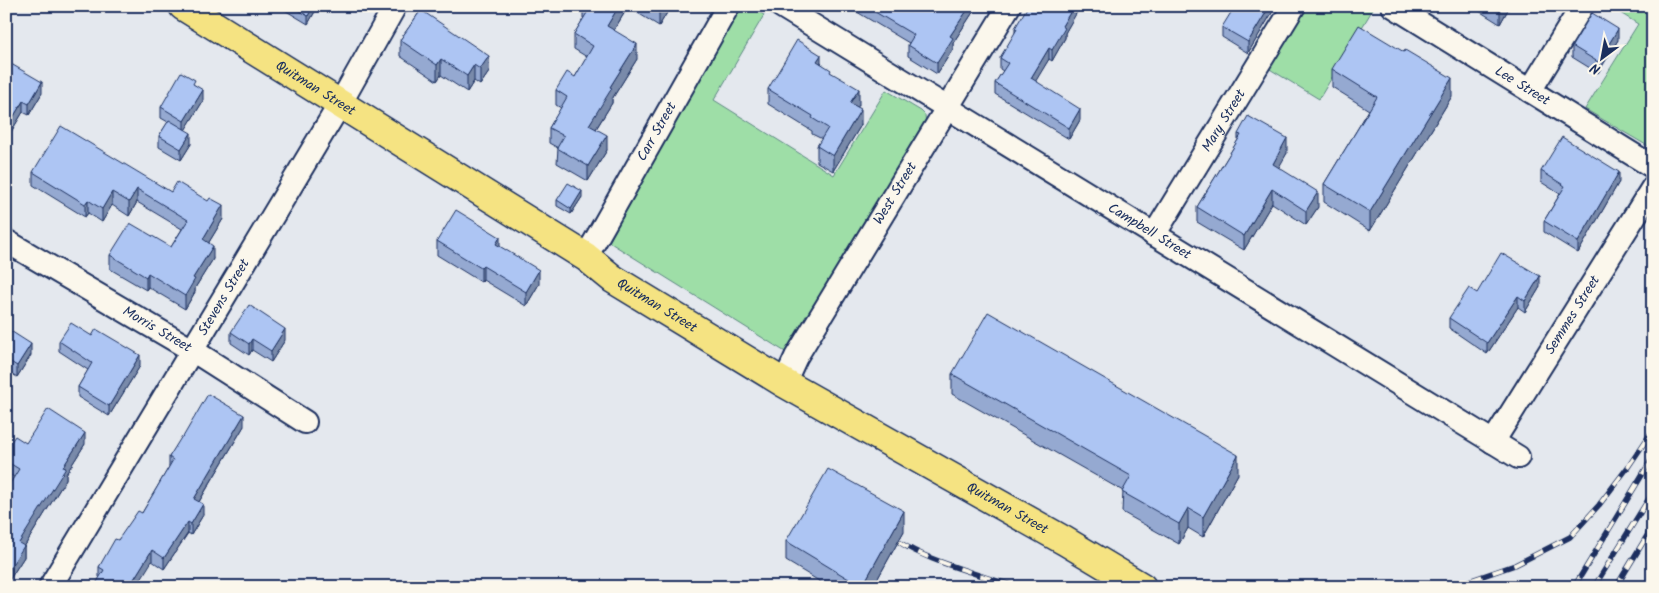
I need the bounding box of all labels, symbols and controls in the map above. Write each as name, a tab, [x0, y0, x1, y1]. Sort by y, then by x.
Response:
north arrow	[1576, 32, 1626, 82]
street label: Quitman Street	[271, 55, 360, 122]
text: N	[1586, 56, 1605, 80]
street label: Lee Street	[1490, 60, 1555, 112]
street label: Mary Street	[1196, 85, 1252, 156]
street label: Carr Street	[631, 97, 683, 166]
street label: West Street	[868, 157, 923, 229]
street label: Campbell Street	[1103, 197, 1196, 266]
street label: Stevens Street	[192, 254, 256, 340]
street label: Semmes Street	[1540, 271, 1606, 359]
street label: Quitman Street	[612, 273, 702, 339]
street label: Morris Street	[118, 300, 196, 359]
street label: Quitman Street	[962, 477, 1053, 541]

